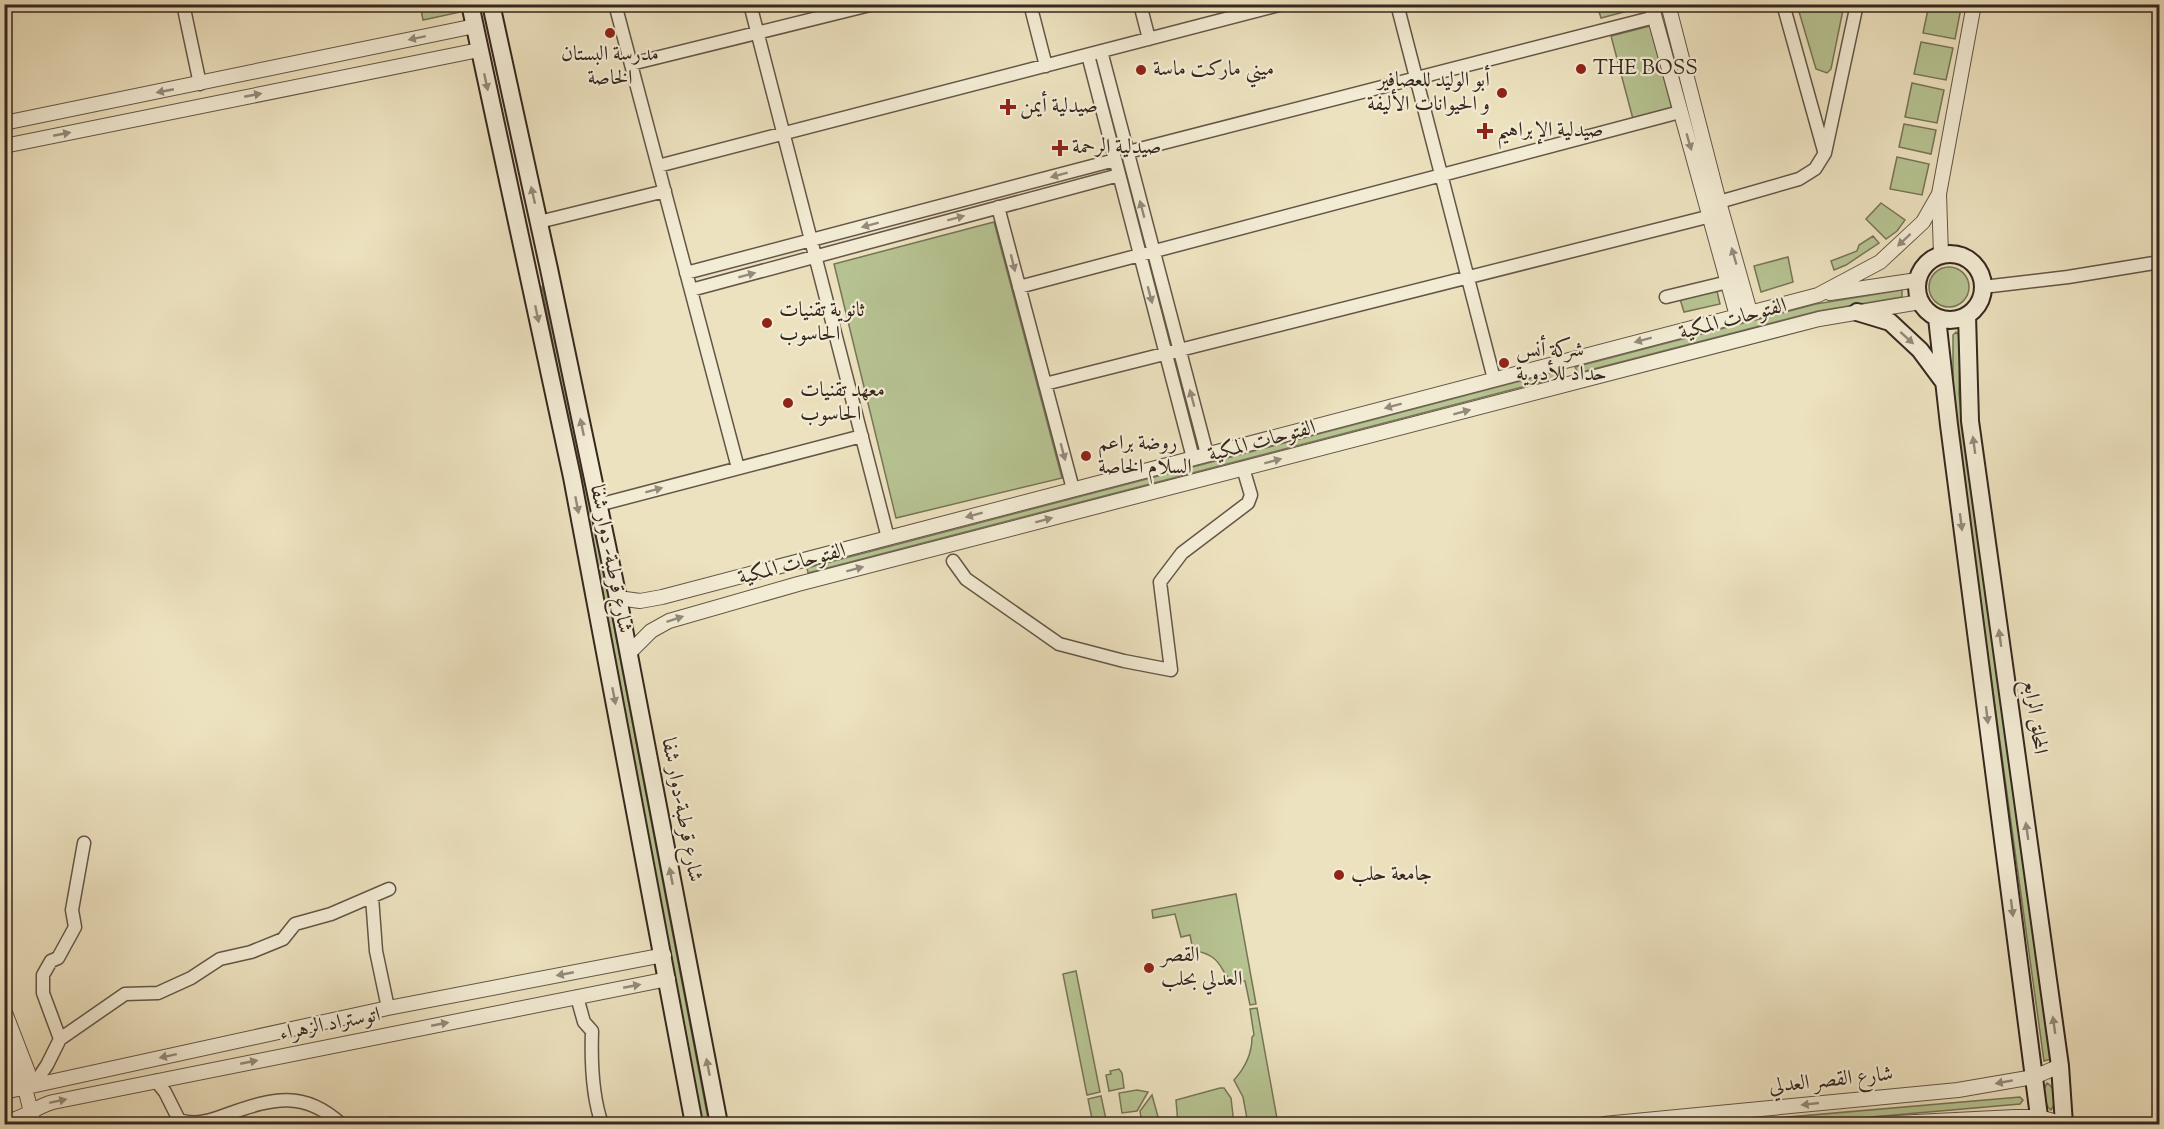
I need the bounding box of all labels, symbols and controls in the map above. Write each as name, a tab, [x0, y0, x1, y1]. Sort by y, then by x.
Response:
marker: مدرسة البستان الخاصة	[603, 26, 617, 40]
one-way arrow	[408, 34, 427, 43]
place label: مدرسة البستان الخاصة	[561, 40, 659, 94]
place label: THE BOSS	[1593, 54, 1698, 84]
place label: ميني ماركت ماسة	[1153, 55, 1274, 88]
marker: THE BOSS	[1574, 62, 1588, 76]
marker: ميني ماركت ماسة	[1134, 63, 1148, 77]
place label: أبو الوليد للعصافير و الحيوانات الأليفة	[1367, 64, 1490, 120]
one-way arrow	[482, 73, 492, 92]
marker: أبو الوليد للعصافير و الحيوانات الأليفة	[1495, 86, 1509, 100]
one-way arrow	[155, 87, 174, 96]
one-way arrow	[244, 90, 262, 100]
place label: صيدلية أيمن	[1020, 90, 1098, 122]
marker: صيدلية أيمن	[1001, 100, 1015, 114]
place label: صيدلية الإبراهيم	[1497, 116, 1603, 150]
marker: صيدلية الإبراهيم	[1478, 124, 1492, 138]
one-way arrow	[53, 129, 72, 138]
place label: صيدلية الرحمة	[1072, 133, 1161, 163]
one-way arrow	[1685, 133, 1694, 151]
marker: صيدلية الرحمة	[1053, 141, 1067, 155]
one-way arrow	[1049, 170, 1068, 180]
one-way arrow	[528, 185, 537, 204]
one-way arrow	[1137, 200, 1147, 218]
one-way arrow	[947, 213, 965, 222]
one-way arrow	[861, 220, 879, 230]
one-way arrow	[1896, 233, 1911, 247]
one-way arrow	[1729, 247, 1738, 265]
one-way arrow	[1009, 254, 1018, 272]
one-way arrow	[738, 269, 757, 279]
one-way arrow	[1146, 285, 1156, 304]
street label: الفتوحات المكية	[1676, 291, 1790, 349]
place label: ثانوية تقنيات الحاسوب	[779, 296, 865, 350]
one-way arrow	[532, 305, 542, 323]
marker: ثانوية تقنيات الحاسوب	[760, 316, 774, 330]
one-way arrow	[1899, 331, 1914, 344]
place label: شركة أنس حداد للأدوية	[1516, 334, 1607, 390]
one-way arrow	[1634, 336, 1652, 346]
marker: شركة أنس حداد للأدوية	[1497, 356, 1511, 370]
place label: معهد تقنيات الحاسوب	[800, 376, 885, 430]
one-way arrow	[1186, 389, 1196, 407]
marker: معهد تقنيات الحاسوب	[781, 396, 795, 410]
one-way arrow	[1384, 401, 1403, 411]
one-way arrow	[1453, 406, 1471, 416]
street label: الفتوحات المكية	[1205, 413, 1319, 471]
one-way arrow	[577, 417, 586, 436]
place label: روضة براعم السلام الخاصة	[1098, 429, 1192, 484]
one-way arrow	[1969, 435, 1978, 454]
one-way arrow	[1058, 443, 1068, 461]
marker: روضة براعم السلام الخاصة	[1079, 449, 1093, 463]
one-way arrow	[1264, 455, 1282, 465]
street label: شارع قرطبة- دوار شفا	[580, 482, 639, 636]
one-way arrow	[646, 485, 664, 494]
one-way arrow	[573, 495, 582, 514]
one-way arrow	[965, 511, 983, 521]
one-way arrow	[1957, 512, 1966, 531]
one-way arrow	[1035, 515, 1053, 524]
street label: الفتوحات المكية	[735, 536, 849, 594]
one-way arrow	[846, 564, 864, 573]
one-way arrow	[666, 614, 684, 624]
one-way arrow	[1996, 629, 2005, 648]
street label: المحلق الرابع	[2012, 678, 2054, 757]
one-way arrow	[610, 687, 619, 706]
one-way arrow	[1982, 706, 1991, 725]
street label: شارع قرطبة-دوار شفا	[651, 735, 710, 885]
one-way arrow	[2023, 822, 2032, 841]
place label: جامعة حلب	[1351, 860, 1432, 890]
one-way arrow	[666, 866, 675, 885]
marker: جامعة حلب	[1332, 868, 1346, 882]
one-way arrow	[2007, 899, 2017, 918]
place label: القصر العدلي بحلب	[1159, 941, 1243, 995]
marker: القصر العدلي بحلب	[1142, 961, 1156, 975]
one-way arrow	[555, 970, 574, 979]
one-way arrow	[622, 981, 641, 990]
street label: اتوستراد الزهراء	[277, 1001, 383, 1049]
one-way arrow	[2049, 1015, 2058, 1034]
one-way arrow	[431, 1019, 450, 1028]
one-way arrow	[159, 1052, 178, 1061]
one-way arrow	[240, 1057, 259, 1066]
one-way arrow	[703, 1057, 712, 1076]
street label: شارع القصر العدلي	[1767, 1060, 1895, 1103]
one-way arrow	[1994, 1078, 2013, 1087]
one-way arrow	[49, 1096, 68, 1105]
one-way arrow	[1800, 1099, 1819, 1109]

